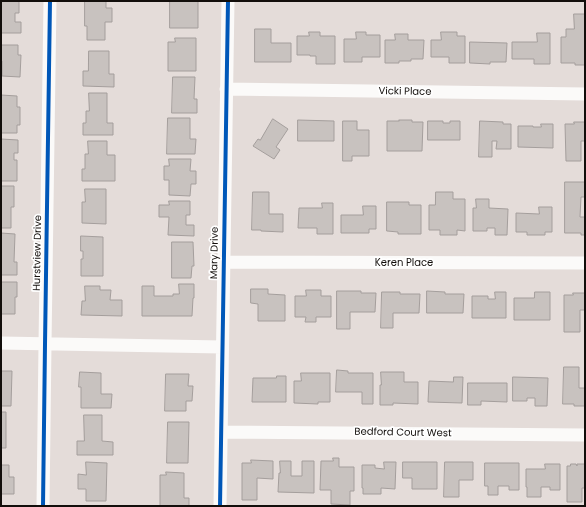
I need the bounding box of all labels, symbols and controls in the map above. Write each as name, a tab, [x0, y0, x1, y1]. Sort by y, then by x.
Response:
street label: Vicki Place	[378, 86, 432, 98]
street label: Hurstview Drive	[31, 215, 45, 291]
street label: Mary Drive	[209, 227, 221, 279]
street label: Keren Place	[375, 257, 433, 269]
street label: Bedford Court West	[354, 426, 452, 440]

